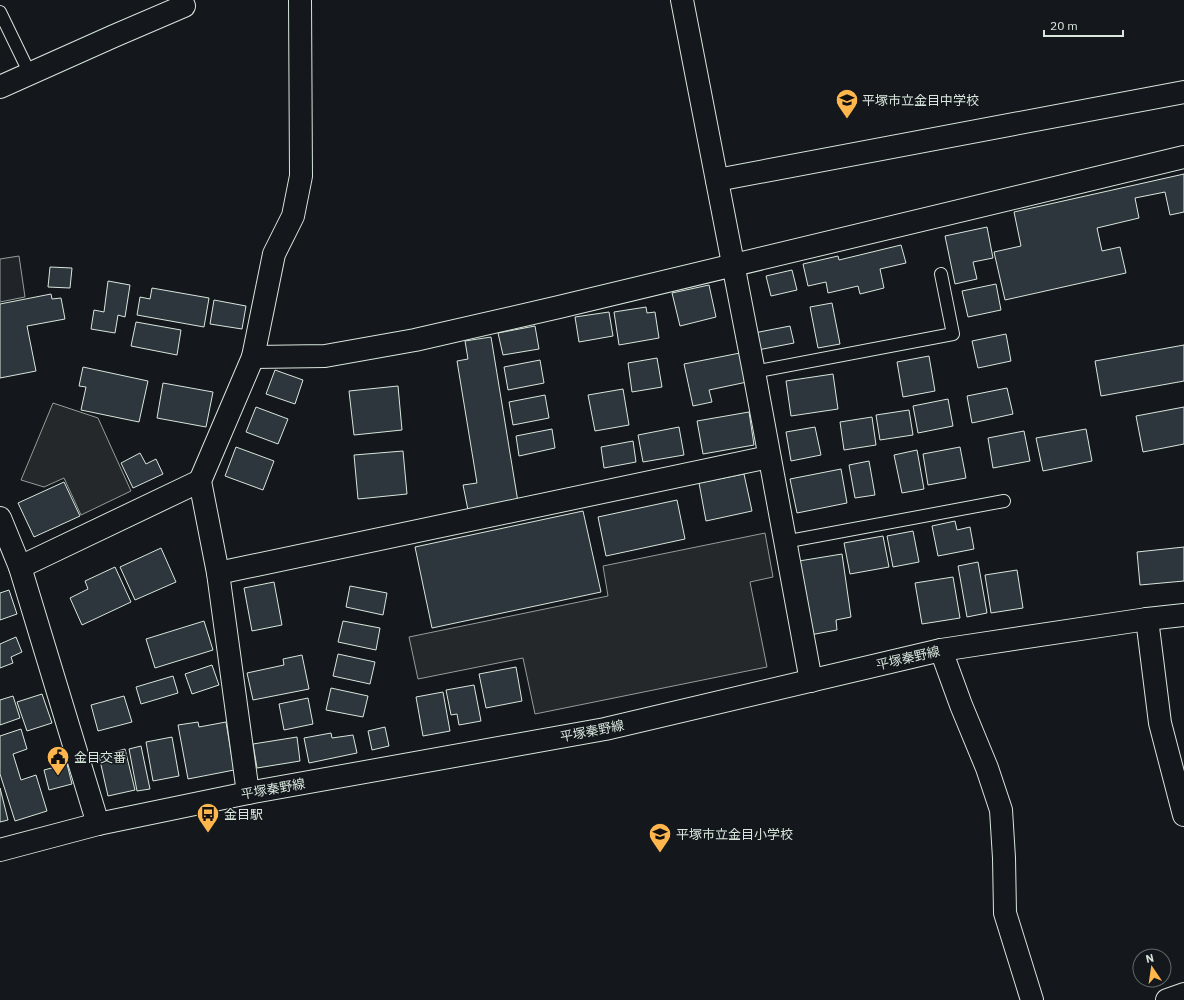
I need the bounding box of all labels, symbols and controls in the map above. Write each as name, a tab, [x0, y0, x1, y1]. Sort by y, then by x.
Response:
scale bar	[1044, 12, 1123, 38]
text: 20 m	[1050, 18, 1078, 33]
school or university icon: 平塚市立金目中学校	[834, 87, 860, 120]
place label: 平塚市立金目中学校	[862, 92, 979, 109]
street label: 平塚秦野線	[874, 642, 942, 674]
street label: 平塚秦野線	[558, 716, 626, 746]
public building icon: 金目交番	[45, 744, 71, 777]
place label: 金目交番	[74, 749, 126, 766]
street label: 平塚秦野線	[240, 775, 306, 803]
bus stop icon: 金目駅	[195, 801, 221, 834]
place label: 金目駅	[224, 806, 263, 823]
school or university icon: 平塚市立金目小学校	[647, 821, 673, 854]
place label: 平塚市立金目小学校	[676, 826, 793, 843]
north arrow	[1132, 948, 1172, 988]
text: N	[1144, 951, 1155, 966]

